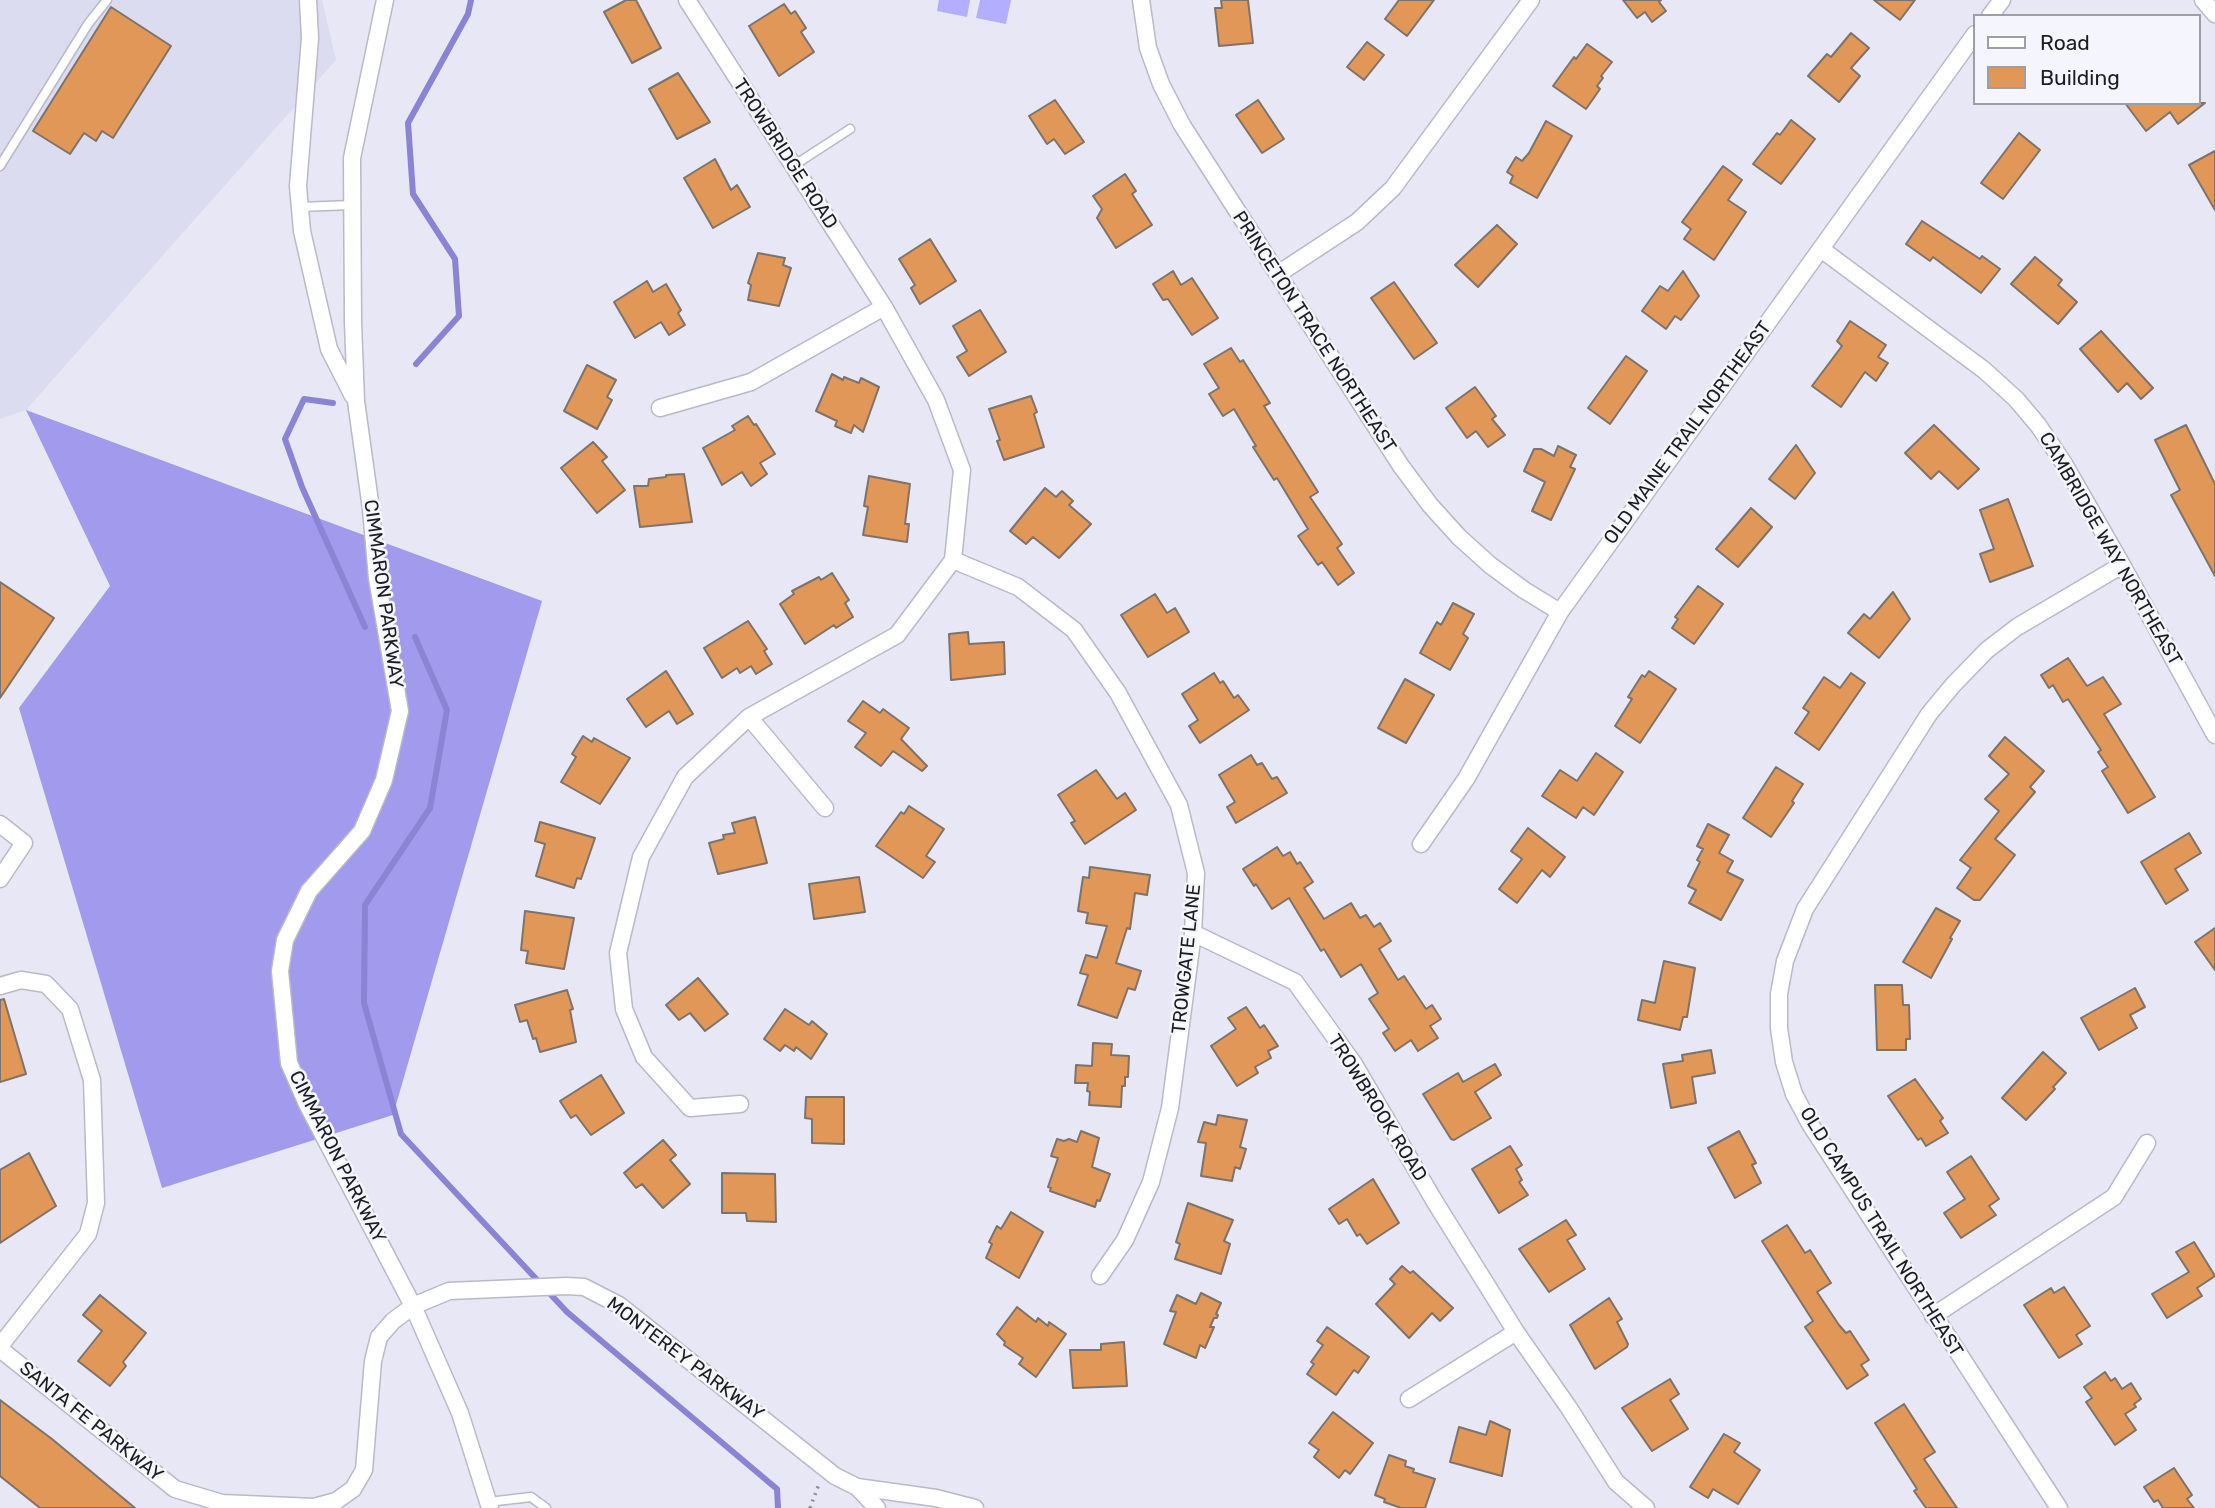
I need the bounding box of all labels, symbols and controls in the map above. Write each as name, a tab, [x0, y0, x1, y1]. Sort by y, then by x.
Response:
legend	[1974, 14, 2201, 105]
text: Road	[2040, 30, 2090, 55]
text: Building	[2040, 65, 2120, 90]
street label: TROWBRIDGE ROAD	[728, 75, 842, 233]
street label: PRINCETON TRACE NORTHEAST	[1227, 207, 1401, 457]
street label: OLD MAINE TRAIL NORTHEAST	[1599, 317, 1777, 549]
street label: CAMBRIDGE WAY NORTHEAST	[2034, 428, 2186, 670]
street label: CIMMARON PARKWAY	[358, 498, 408, 690]
street label: TROWGATE LANE	[1168, 883, 1206, 1035]
street label: TROWBROOK ROAD	[1323, 1030, 1431, 1186]
street label: CIMMARON PARKWAY	[284, 1067, 390, 1247]
street label: OLD CAMPUS TRAIL NORTHEAST	[1794, 1103, 1968, 1361]
street label: MONTEREY PARKWAY	[602, 1292, 768, 1426]
street label: SANTA FE PARKWAY	[15, 1357, 167, 1487]

